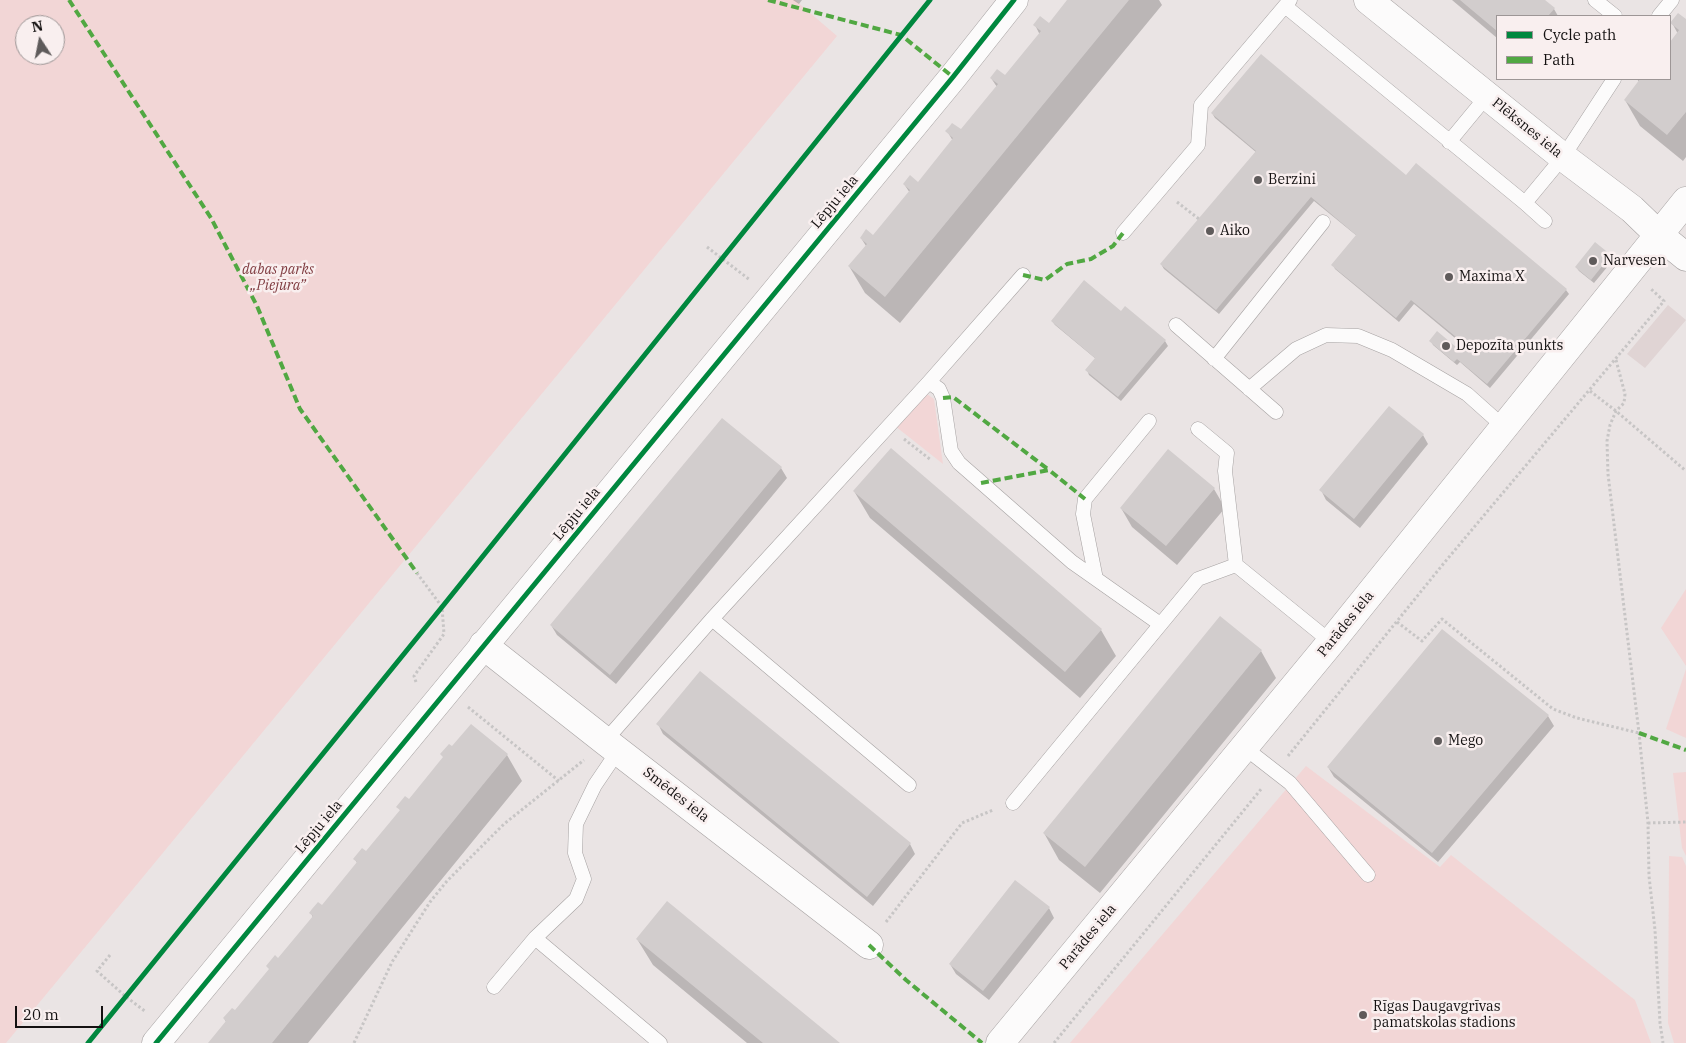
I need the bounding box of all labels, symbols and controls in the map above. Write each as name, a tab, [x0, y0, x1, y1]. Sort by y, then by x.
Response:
north arrow	[15, 15, 65, 65]
legend	[1496, 15, 1671, 80]
text: N	[30, 16, 44, 36]
text: Cycle path	[1543, 25, 1616, 44]
text: Path	[1543, 50, 1575, 69]
street label: Plēksnes iela	[1488, 94, 1566, 162]
street label: Lēpju iela	[808, 172, 862, 232]
place label: Berzini	[1268, 172, 1316, 188]
marker: Berzini	[1252, 174, 1264, 186]
place label: Aiko	[1220, 223, 1250, 239]
marker: Aiko	[1204, 225, 1216, 237]
place label: Narvesen	[1603, 253, 1666, 269]
marker: Narvesen	[1587, 255, 1599, 267]
park label: dabas parks „Piejūra”	[242, 262, 314, 294]
place label: Maxima X	[1459, 269, 1525, 285]
marker: Maxima X	[1443, 271, 1455, 283]
place label: Depozīta punkts	[1456, 338, 1563, 354]
marker: Depozīta punkts	[1440, 340, 1452, 352]
street label: Lēpju iela	[550, 484, 604, 544]
street label: Parādes iela	[1314, 588, 1378, 660]
place label: Mego	[1448, 733, 1483, 749]
marker: Mego	[1432, 735, 1444, 747]
street label: Smēdes iela	[640, 764, 712, 826]
street label: Lēpju iela	[292, 797, 346, 857]
street label: Parādes iela	[1056, 901, 1120, 973]
scale bar	[18, 996, 105, 1028]
place label: Rīgas Daugavgrīvas pamatskolas stadions	[1373, 999, 1516, 1032]
text: 20 m	[23, 1005, 59, 1024]
marker: Rīgas Daugavgrīvas pamatskolas stadions	[1357, 1009, 1369, 1021]

